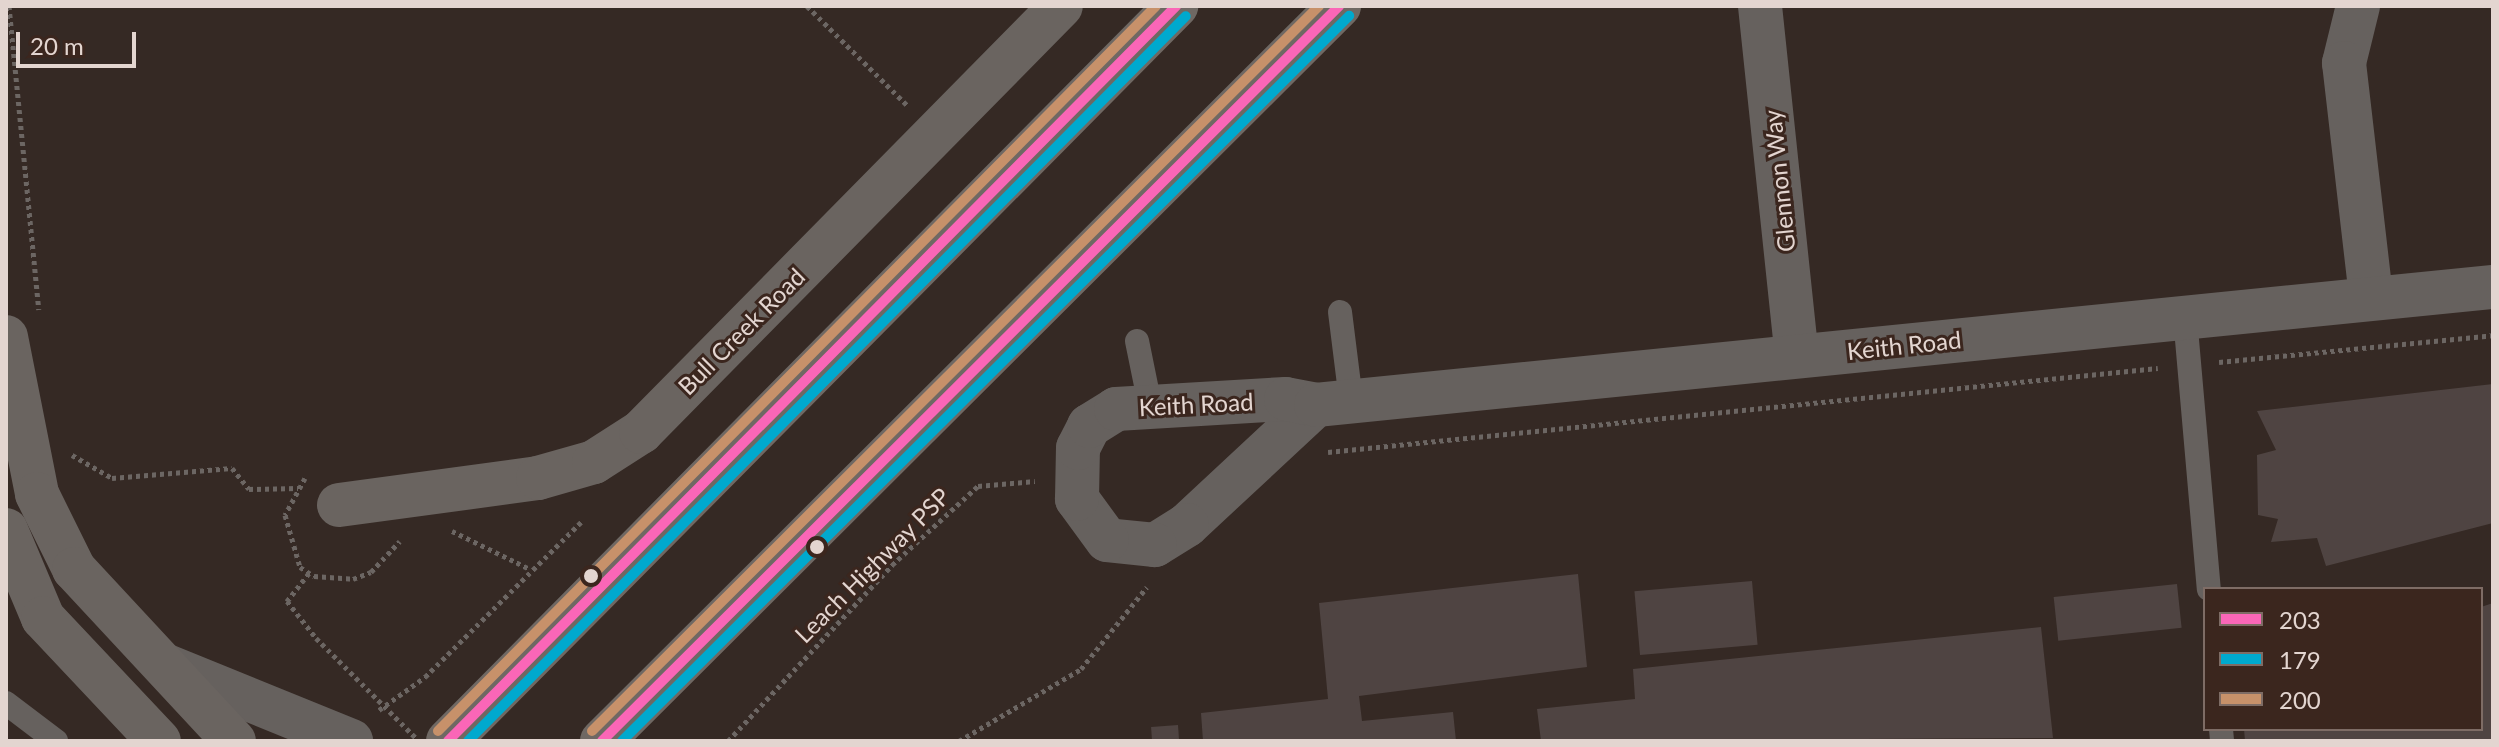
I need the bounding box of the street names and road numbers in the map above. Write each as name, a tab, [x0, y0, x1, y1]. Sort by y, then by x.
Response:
street label: Glennon Way	[1757, 108, 1801, 254]
street label: Bull Creek Road	[672, 262, 810, 400]
street label: Keith Road	[1845, 325, 1963, 365]
street label: Keith Road	[1138, 387, 1254, 421]
street label: Leach Highway PSP	[788, 481, 956, 649]

